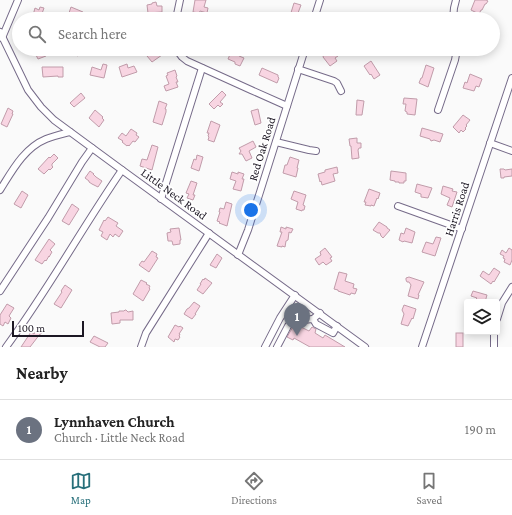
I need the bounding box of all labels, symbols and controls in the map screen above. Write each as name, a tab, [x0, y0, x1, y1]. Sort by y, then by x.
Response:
search box	[12, 12, 500, 56]
icon: search	[26, 23, 48, 45]
text: Search here	[58, 26, 127, 42]
street label: Red Oak Road	[246, 115, 279, 183]
street label: Little Neck Road	[138, 165, 210, 223]
street label: Harris Road	[442, 179, 473, 238]
your location	[241, 200, 261, 220]
map controls	[464, 299, 500, 335]
button: layers	[464, 299, 500, 335]
pin: 1	[284, 303, 310, 336]
scale bar	[12, 319, 84, 338]
text: 100 m	[18, 322, 45, 334]
text: Nearby	[16, 364, 68, 383]
text: Lynnhaven Church	[54, 414, 175, 430]
text: 1	[27, 422, 31, 437]
text: 190 m	[465, 422, 496, 437]
text: Church · Little Neck Road	[54, 430, 185, 445]
tab: Map	[70, 470, 92, 506]
tab: Directions	[231, 470, 277, 506]
tab: Saved	[416, 470, 442, 506]

